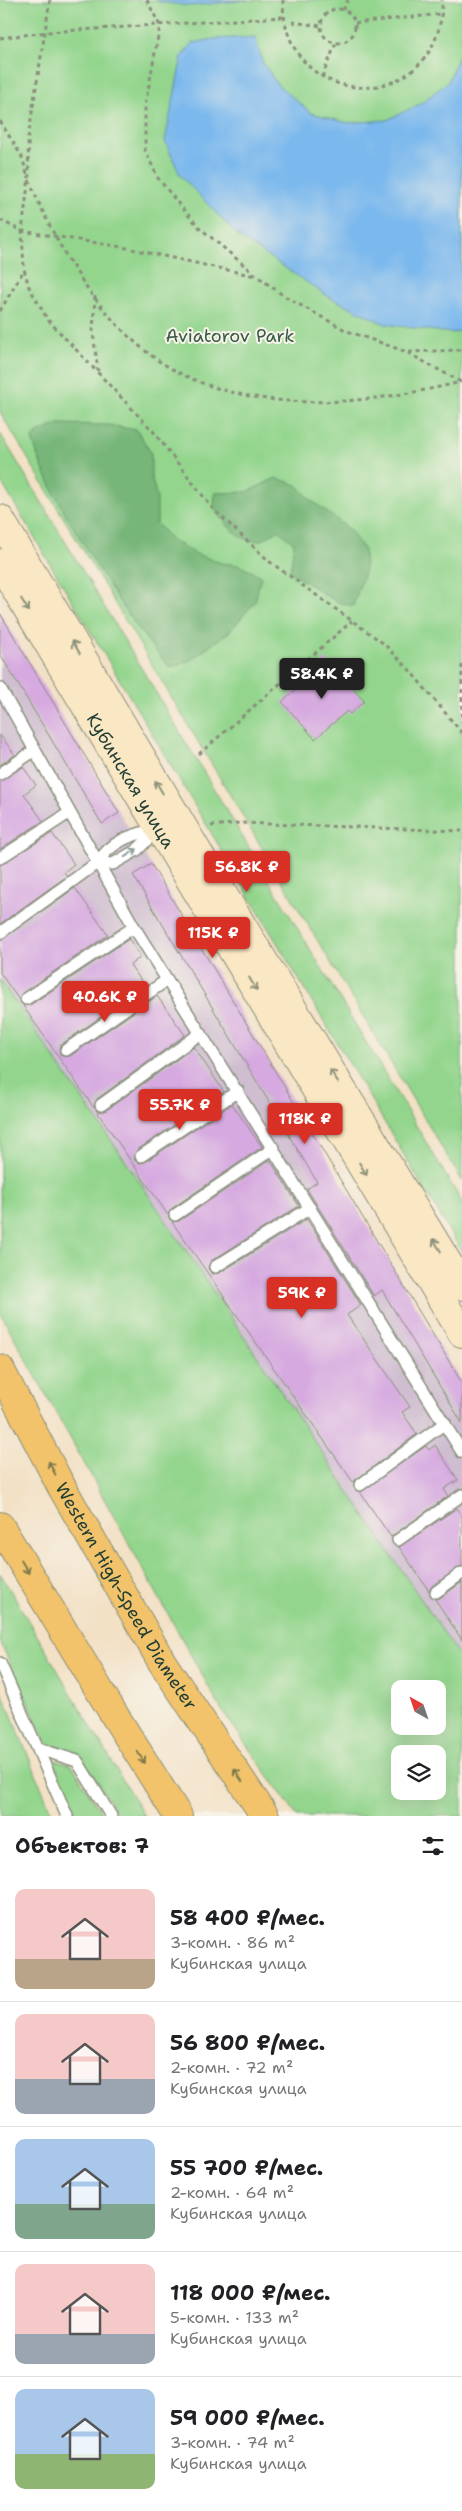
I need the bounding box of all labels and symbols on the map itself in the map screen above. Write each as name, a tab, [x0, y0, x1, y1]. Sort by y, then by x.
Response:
park label: Aviatorov Park	[165, 324, 295, 348]
one-way arrow	[20, 597, 30, 612]
one-way arrow	[71, 641, 81, 655]
pin: 58.4K ₽	[276, 658, 368, 700]
street label: Кубинская улица	[81, 709, 181, 853]
one-way arrow	[153, 781, 163, 795]
one-way arrow	[124, 847, 138, 857]
pin: 56.8K ₽	[201, 850, 293, 893]
pin: 115K ₽	[172, 916, 254, 959]
one-way arrow	[248, 977, 258, 991]
pin: 40.6K ₽	[59, 980, 151, 1023]
one-way arrow	[328, 1069, 339, 1083]
pin: 55.7K ₽	[134, 1088, 226, 1131]
pin: 118K ₽	[264, 1102, 346, 1145]
one-way arrow	[359, 1161, 369, 1175]
one-way arrow	[431, 1238, 441, 1252]
pin: 59K ₽	[267, 1276, 337, 1319]
one-way arrow	[47, 1461, 56, 1476]
street label: Western High-Speed Diameter	[50, 1478, 203, 1715]
one-way arrow	[21, 1560, 31, 1574]
north arrow	[391, 1680, 446, 1735]
one-way arrow	[136, 1750, 146, 1764]
one-way arrow	[233, 1769, 243, 1783]

